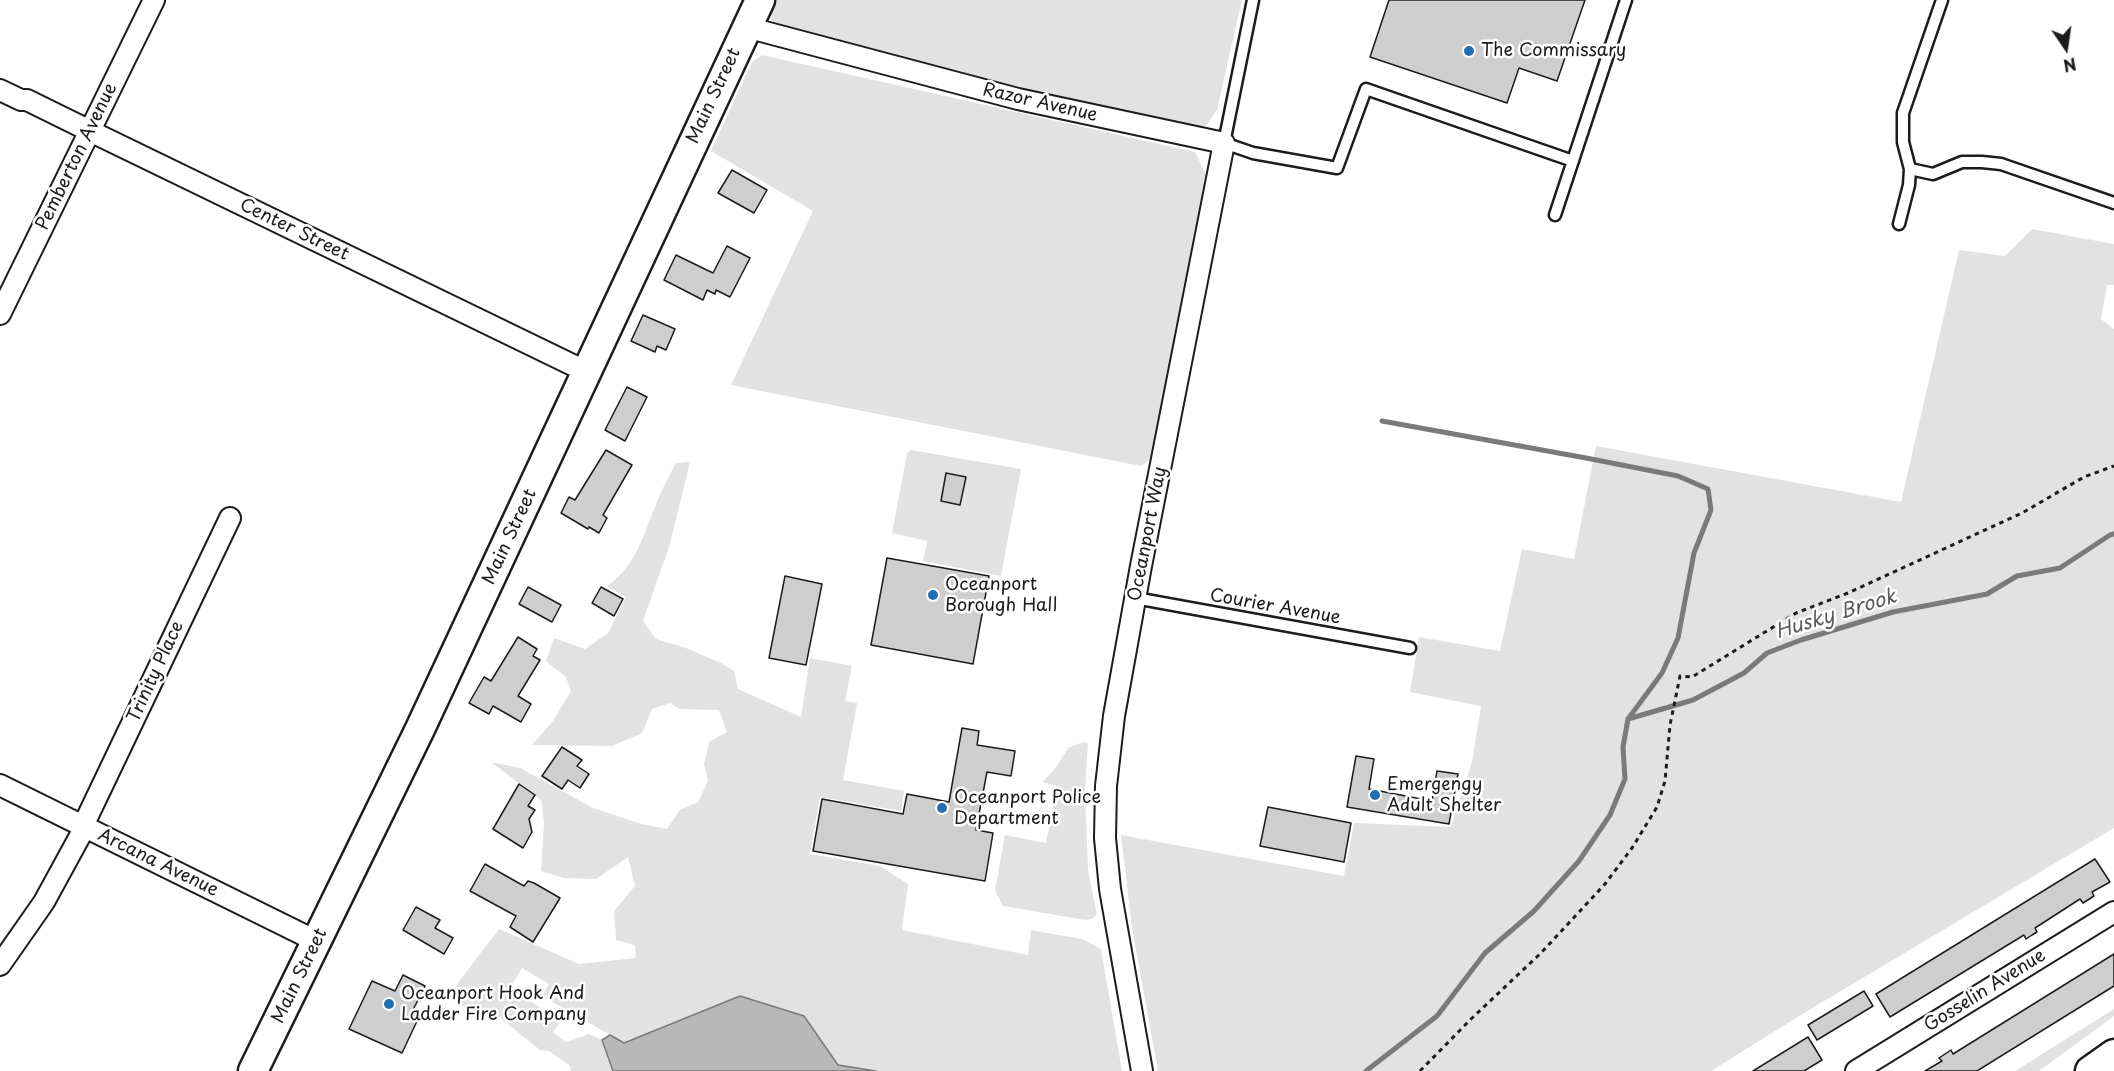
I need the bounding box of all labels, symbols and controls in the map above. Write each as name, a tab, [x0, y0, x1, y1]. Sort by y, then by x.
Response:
north arrow	[2036, 18, 2096, 78]
place label: The Commissary	[1481, 40, 1626, 62]
marker: The Commissary	[1462, 44, 1476, 58]
street label: Main Street	[682, 45, 746, 147]
text: N	[2061, 52, 2079, 79]
street label: Razor Avenue	[981, 79, 1099, 127]
street label: Pemberton Avenue	[32, 80, 122, 234]
street label: Center Street	[236, 194, 352, 266]
street label: Oceanport Way	[1124, 465, 1172, 603]
street label: Main Street	[478, 486, 542, 588]
place label: Oceanport Borough Hall	[945, 574, 1057, 616]
street label: Courier Avenue	[1208, 585, 1342, 629]
water label: Husky Brook	[1773, 585, 1899, 645]
marker: Oceanport Borough Hall	[926, 588, 940, 602]
street label: Trinity Place	[123, 618, 189, 726]
place label: Emergengy Adult Shelter	[1387, 774, 1501, 816]
place label: Oceanport Police Department	[954, 787, 1101, 830]
marker: Emergengy Adult Shelter	[1368, 788, 1382, 802]
marker: Oceanport Police Department	[935, 801, 949, 815]
street label: Arcana Avenue	[94, 824, 222, 902]
street label: Main Street	[268, 925, 332, 1027]
street label: Gosselin Avenue	[1920, 945, 2050, 1037]
place label: Oceanport Hook And Ladder Fire Company	[401, 983, 587, 1026]
marker: Oceanport Hook And Ladder Fire Company	[382, 997, 396, 1011]

